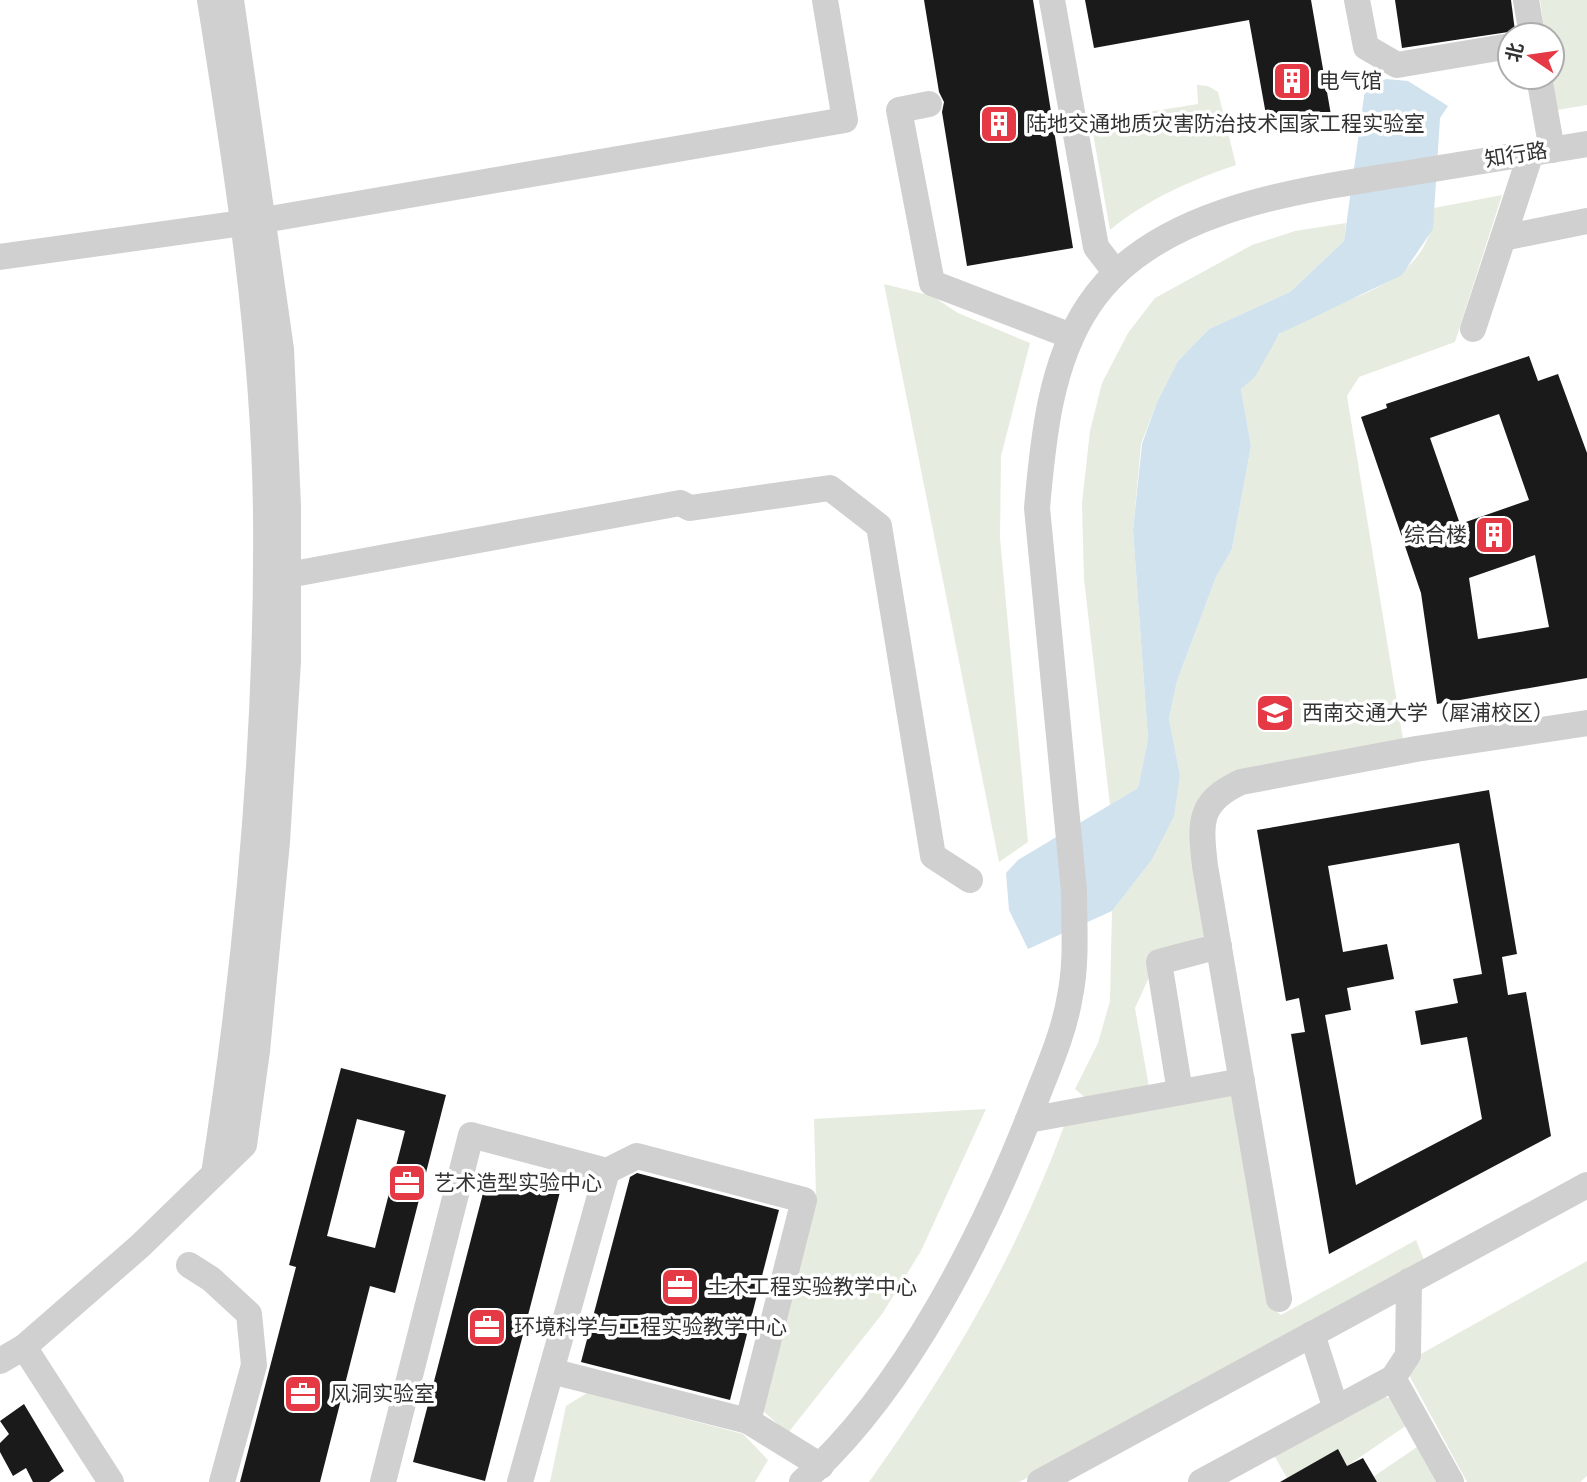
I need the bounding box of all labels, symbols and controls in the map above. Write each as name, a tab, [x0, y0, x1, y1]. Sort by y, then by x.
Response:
north arrow	[1496, 21, 1566, 91]
text: 北	[1502, 40, 1527, 64]
building icon: 电气馆	[1271, 60, 1313, 102]
place label: 电气馆	[1319, 68, 1382, 92]
building icon: 陆地交通地质灾害防治技术国家工程实验室	[978, 103, 1020, 145]
place label: 陆地交通地质灾害防治技术国家工程实验室	[1026, 111, 1425, 135]
street label: 知行路	[1483, 137, 1549, 171]
building icon: 综合楼	[1473, 514, 1515, 556]
place label: 综合楼	[1404, 522, 1467, 546]
school or university icon: 西南交通大学（犀浦校区）	[1254, 692, 1296, 734]
place label: 西南交通大学（犀浦校区）	[1302, 700, 1554, 724]
office icon: 艺术造型实验中心	[386, 1162, 428, 1204]
place label: 艺术造型实验中心	[434, 1170, 602, 1194]
office icon: 土木工程实验教学中心	[659, 1266, 701, 1308]
place label: 土木工程实验教学中心	[707, 1274, 917, 1298]
office icon: 环境科学与工程实验教学中心	[466, 1306, 508, 1348]
place label: 环境科学与工程实验教学中心	[514, 1314, 787, 1338]
office icon: 风洞实验室	[282, 1373, 324, 1415]
place label: 风洞实验室	[330, 1381, 435, 1405]

